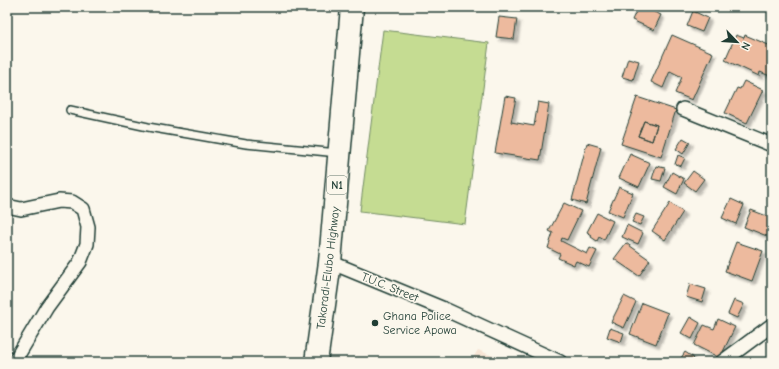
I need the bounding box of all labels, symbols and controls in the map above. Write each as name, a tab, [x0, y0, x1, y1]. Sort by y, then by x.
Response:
north arrow	[717, 22, 757, 62]
text: N	[738, 40, 753, 52]
road number: N1	[327, 176, 347, 194]
street label: Takoradi-Elubo Highway	[314, 205, 343, 330]
street label: T.U.C. Street	[359, 269, 421, 305]
place label: Ghana Police Service Apowa	[383, 309, 457, 337]
marker: Ghana Police Service Apowa	[370, 318, 380, 328]

